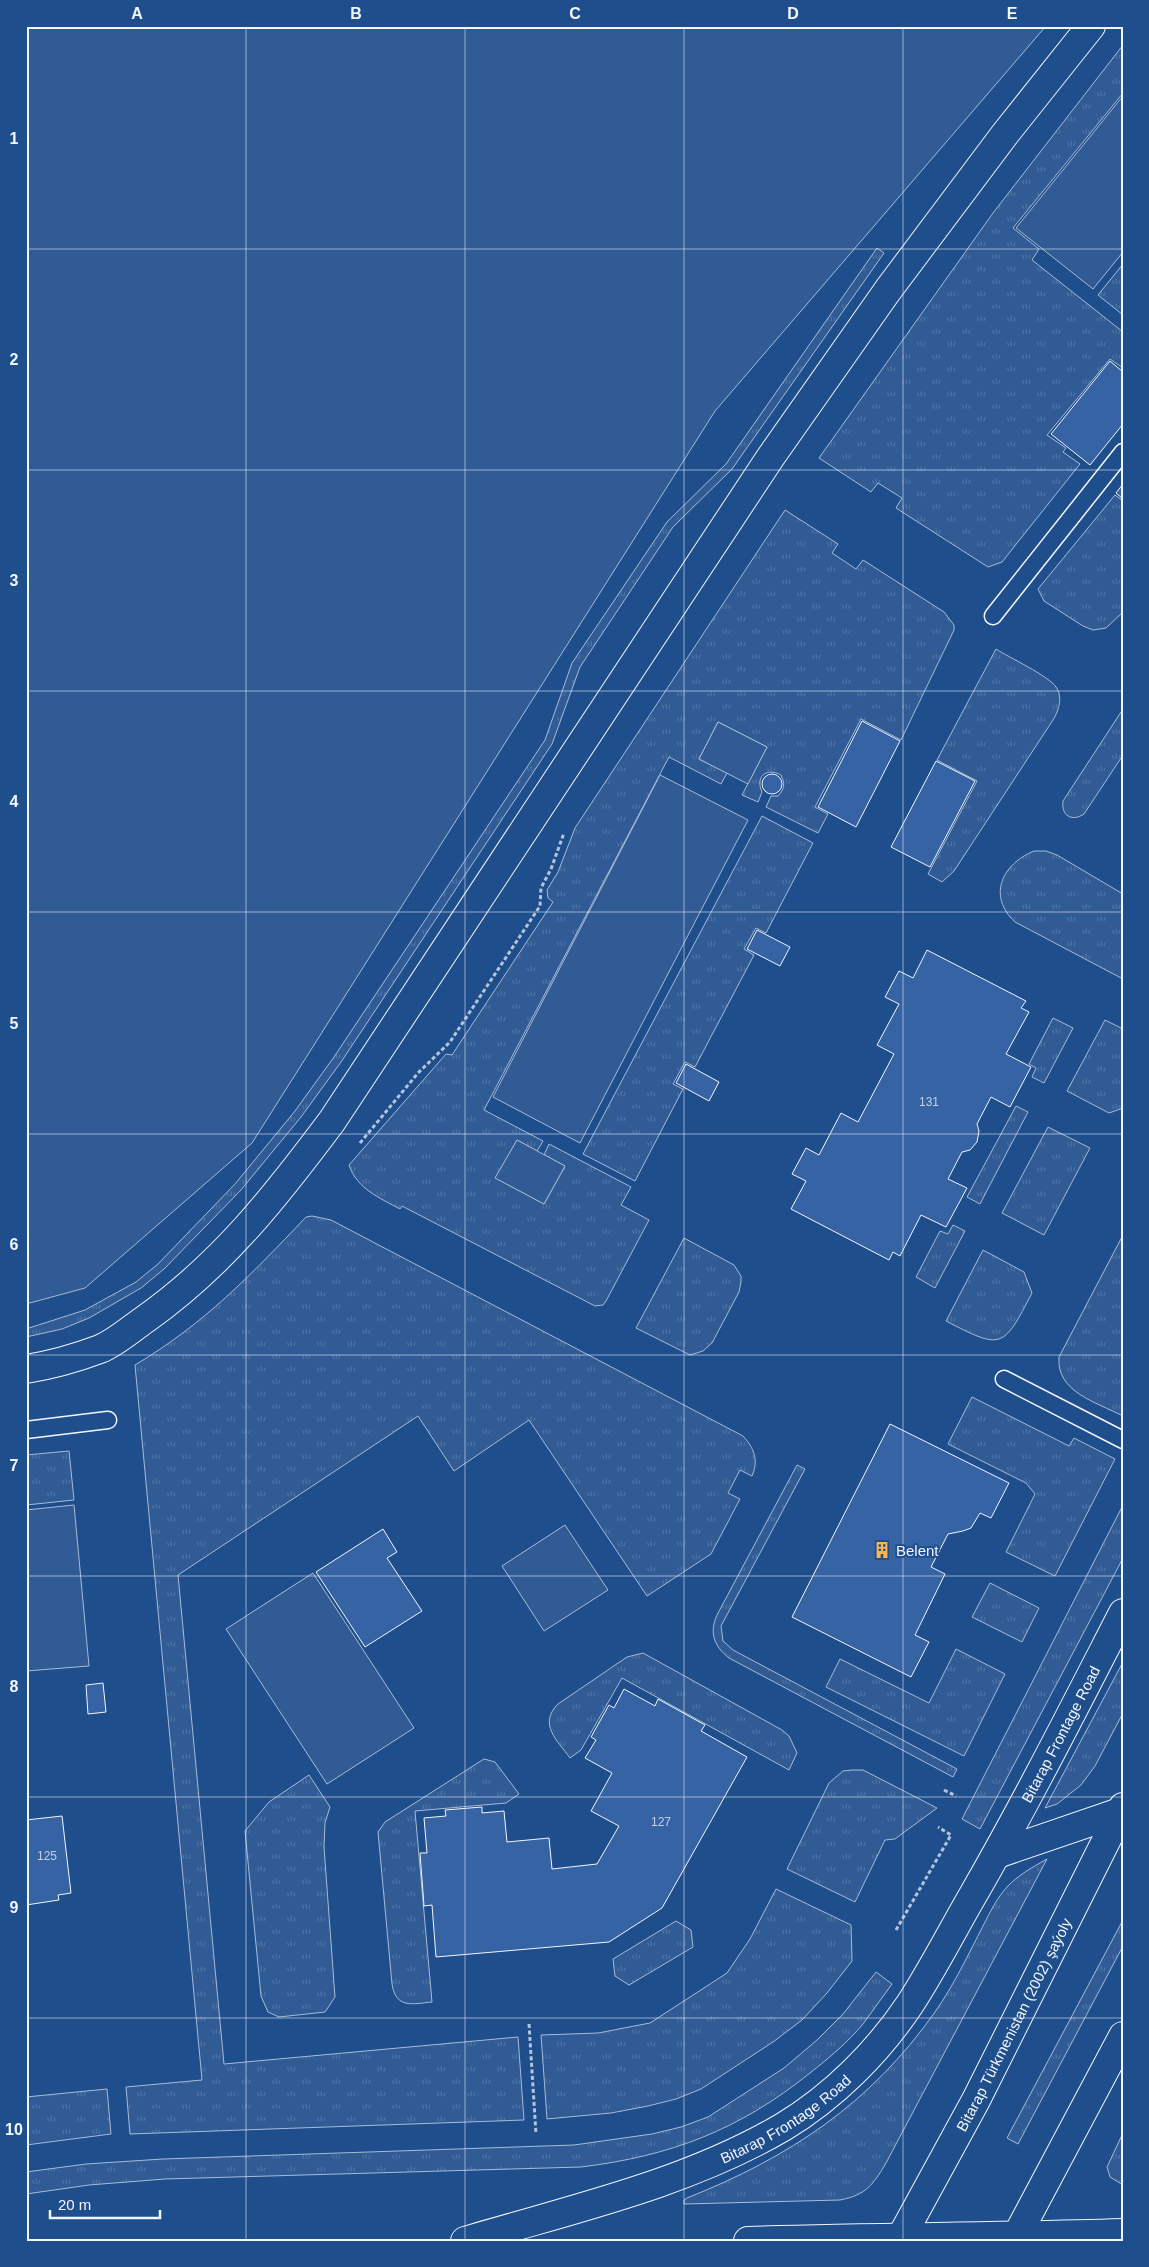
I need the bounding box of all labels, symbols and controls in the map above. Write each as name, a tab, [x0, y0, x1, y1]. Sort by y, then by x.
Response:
text: A	[131, 5, 143, 22]
text: B	[350, 5, 362, 22]
text: C	[569, 5, 581, 22]
text: D	[787, 5, 799, 22]
text: E	[1007, 5, 1018, 22]
text: 1	[10, 130, 19, 147]
text: 2	[10, 351, 19, 368]
text: 3	[10, 572, 19, 589]
text: 4	[10, 793, 19, 810]
text: 5	[10, 1015, 19, 1032]
house number: 131	[919, 1095, 939, 1109]
text: 6	[10, 1236, 19, 1253]
text: 7	[10, 1457, 19, 1474]
building icon: Belent	[872, 1540, 892, 1560]
place label: Belent	[896, 1542, 939, 1559]
street label: Bitarap Frontage Road	[1018, 1663, 1103, 1805]
text: 8	[10, 1678, 19, 1695]
house number: 127	[651, 1815, 671, 1829]
house number: 125	[37, 1849, 57, 1863]
text: 9	[10, 1899, 19, 1916]
street label: Bitarap Türkmenistan (2002) şaýoly	[952, 1915, 1075, 2134]
street label: Bitarap Frontage Road	[717, 2071, 854, 2166]
text: 10	[5, 2121, 23, 2138]
scale bar	[50, 2187, 160, 2219]
text: 20 m	[58, 2196, 91, 2213]

